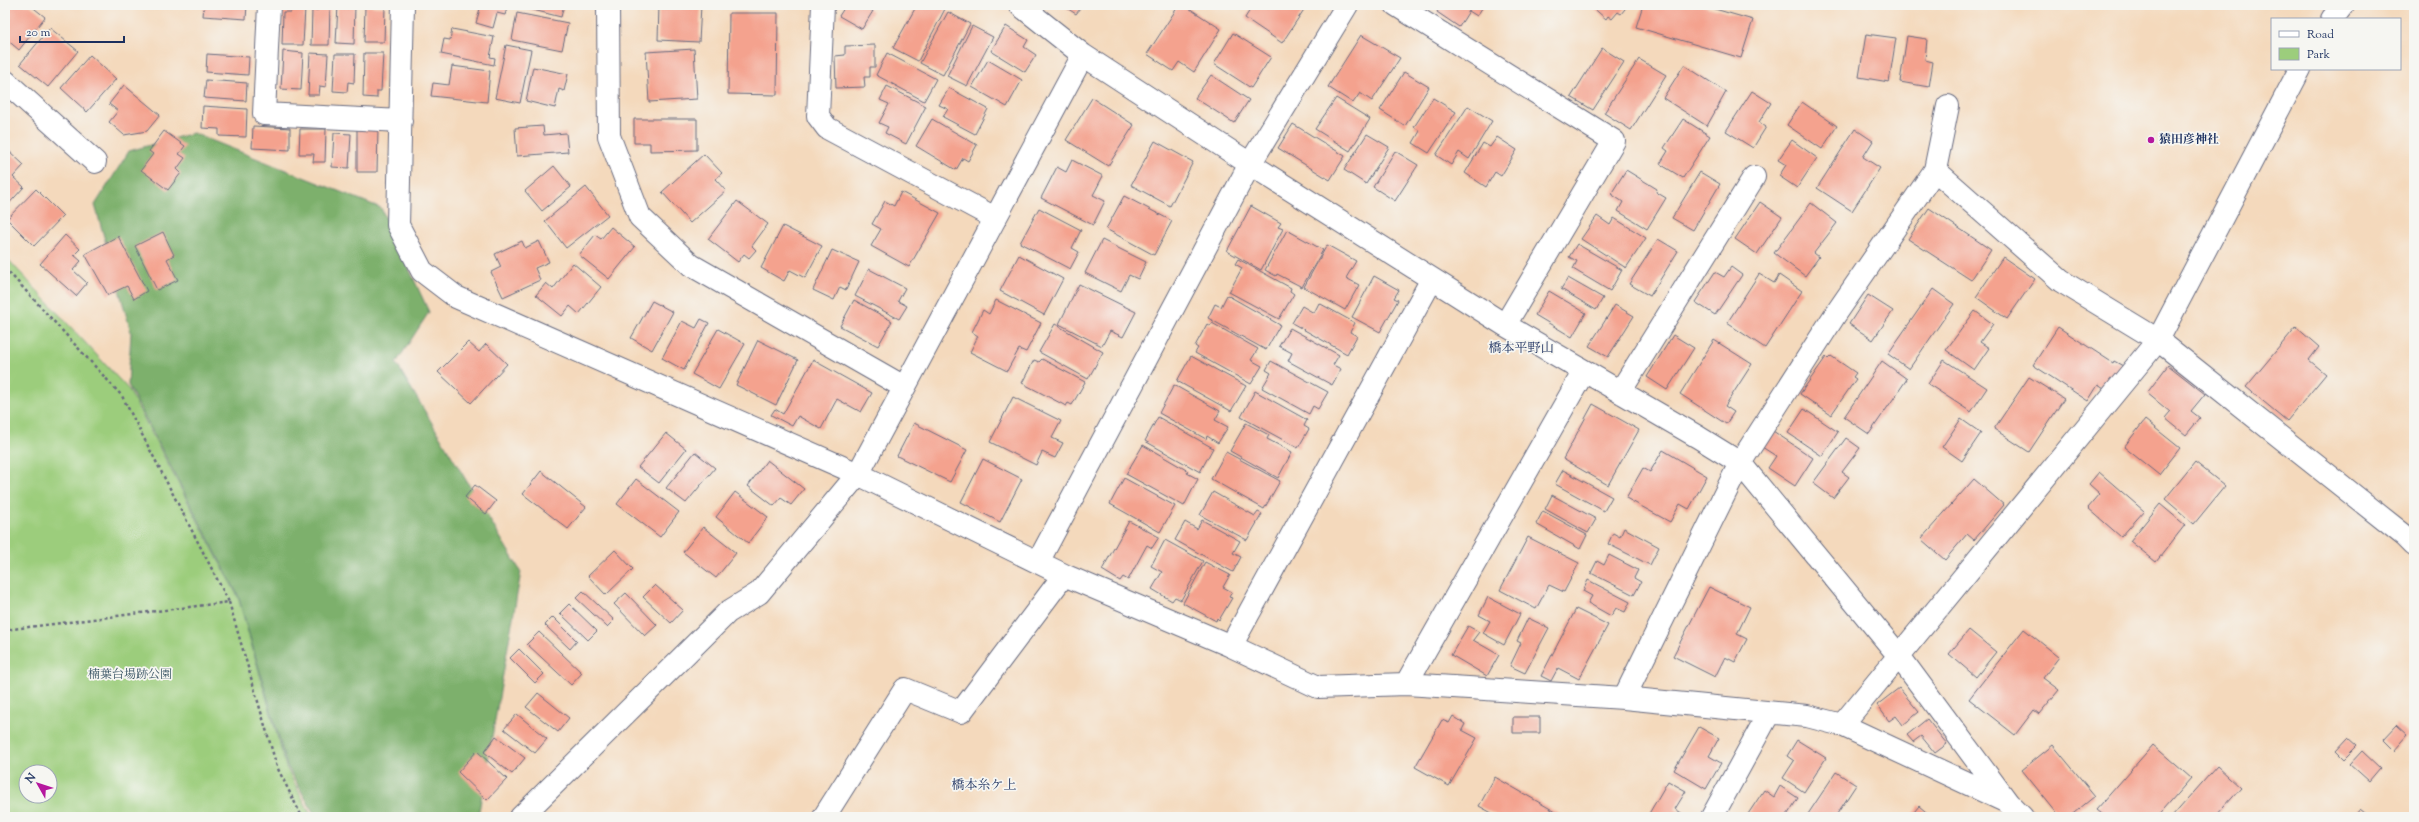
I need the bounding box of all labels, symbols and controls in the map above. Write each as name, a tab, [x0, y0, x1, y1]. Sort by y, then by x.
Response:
scale bar	[20, 18, 124, 44]
legend	[2271, 18, 2401, 70]
text: 20 m	[26, 24, 51, 42]
text: Road	[2307, 26, 2334, 44]
text: Park	[2307, 46, 2330, 64]
place label: 猿田彦神社	[2159, 131, 2219, 149]
marker: 猿田彦神社	[2146, 135, 2156, 145]
district label: 橋本平野山	[1488, 340, 1554, 358]
park label: 楠葉台場跡公園	[88, 666, 172, 684]
north arrow	[18, 764, 58, 804]
text: N	[21, 770, 40, 788]
district label: 橋本糸ケ上	[951, 777, 1017, 795]

